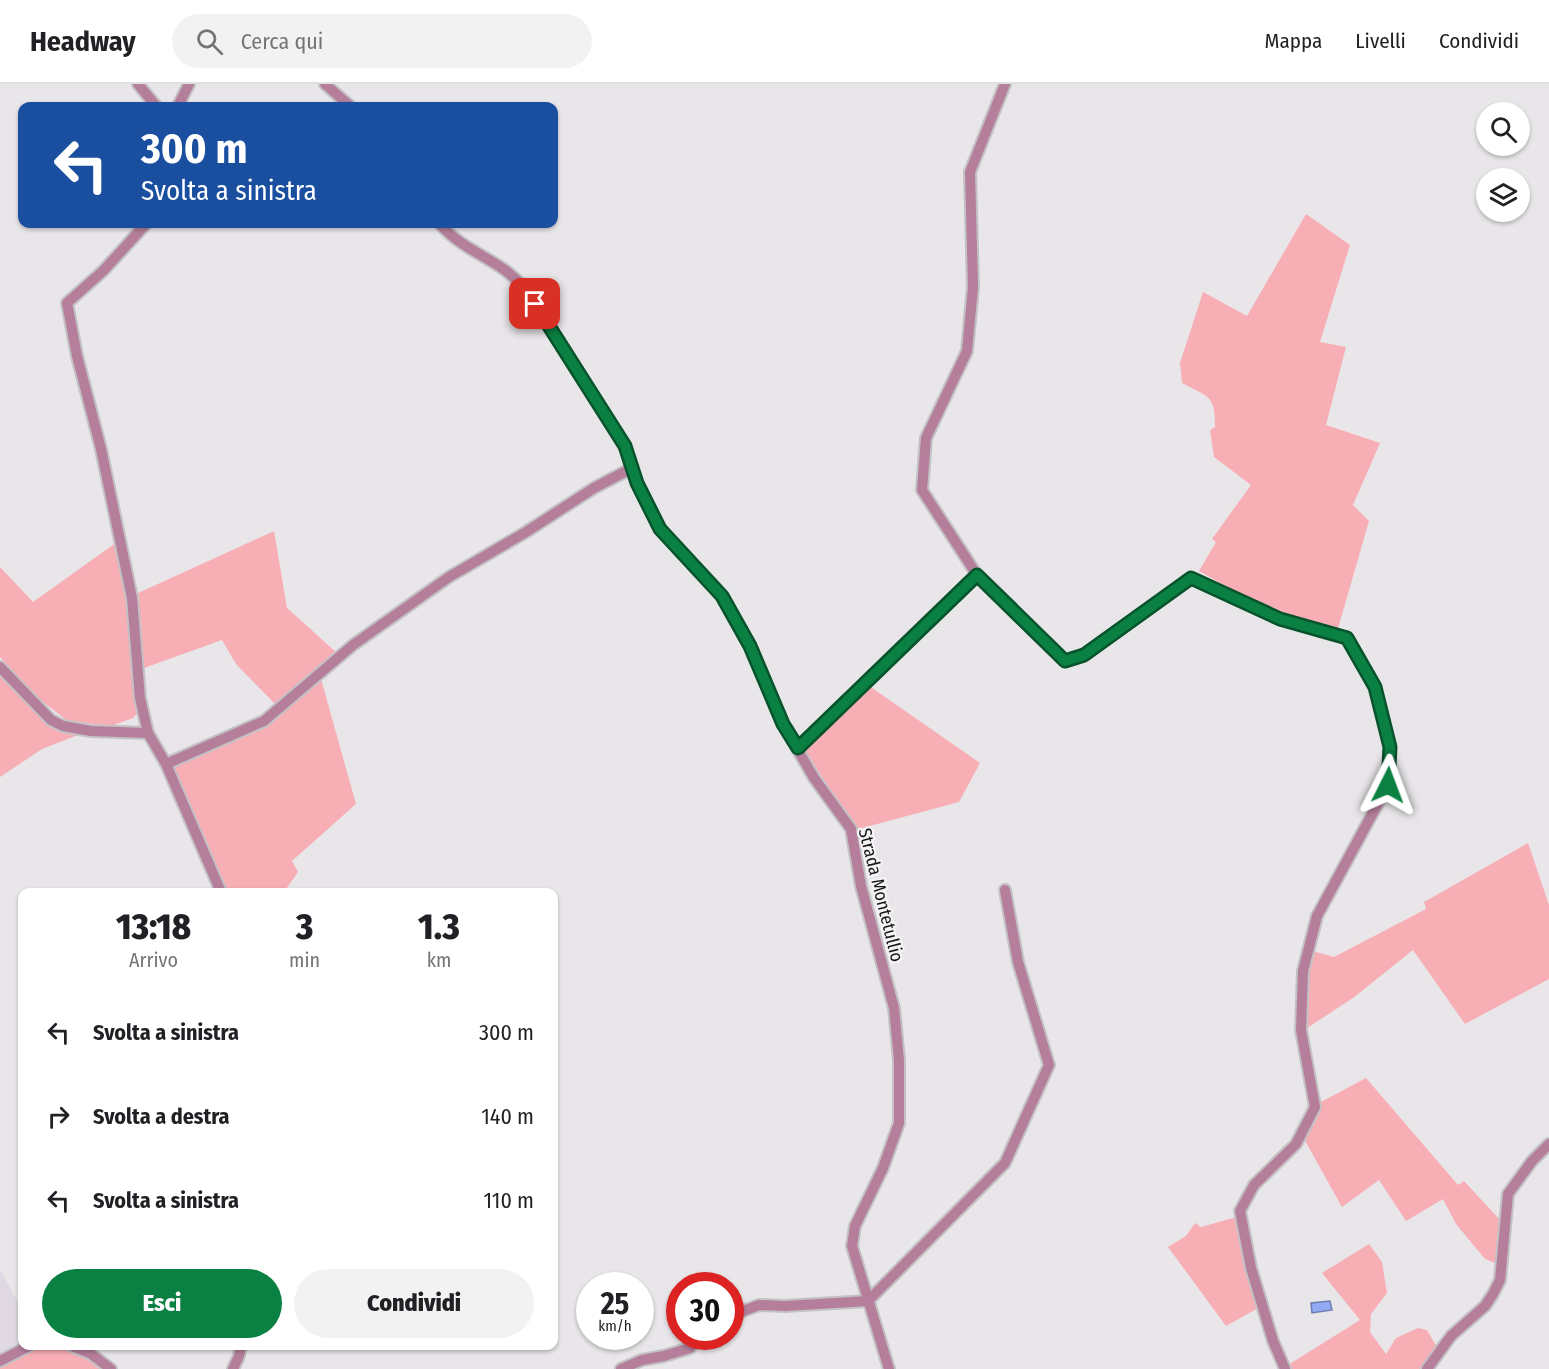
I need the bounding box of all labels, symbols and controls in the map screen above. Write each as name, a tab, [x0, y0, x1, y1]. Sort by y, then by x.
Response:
search box	[172, 14, 592, 68]
text: Headway	[30, 25, 136, 58]
icon: search	[193, 25, 226, 58]
text: Cerca qui	[241, 28, 323, 55]
text: Mappa	[1265, 28, 1322, 54]
text: Livelli	[1355, 28, 1406, 54]
text: Condividi	[1439, 28, 1519, 54]
map controls	[1476, 102, 1530, 222]
button: search	[1476, 102, 1530, 156]
text: 300 m	[141, 124, 248, 174]
icon: left	[42, 126, 120, 204]
button: layers	[1476, 168, 1530, 222]
text: Svolta a sinistra	[141, 175, 317, 207]
pin	[509, 278, 560, 329]
icon: arrive	[518, 287, 551, 320]
position arrow	[1356, 753, 1420, 817]
street label: Strada Montetullio	[854, 826, 908, 964]
text: 13:18	[116, 905, 191, 949]
text: 3	[296, 905, 313, 949]
text: 1.3	[418, 905, 460, 949]
text: Arrivo	[129, 948, 178, 972]
text: min	[289, 948, 320, 972]
text: km	[427, 948, 451, 972]
icon: left	[42, 1016, 75, 1049]
text: Svolta a sinistra	[93, 1019, 239, 1046]
text: 300 m	[479, 1019, 534, 1046]
icon: right	[42, 1100, 75, 1133]
text: Svolta a destra	[93, 1103, 230, 1130]
text: 140 m	[481, 1103, 534, 1130]
icon: left	[42, 1184, 75, 1217]
text: Svolta a sinistra	[93, 1187, 239, 1214]
text: 110 m	[484, 1187, 534, 1214]
button: Esci	[42, 1269, 282, 1338]
button: Condividi	[294, 1269, 534, 1338]
speed limit sign: 30	[666, 1272, 744, 1350]
text: 25	[601, 1286, 629, 1322]
text: km/h	[598, 1317, 632, 1335]

